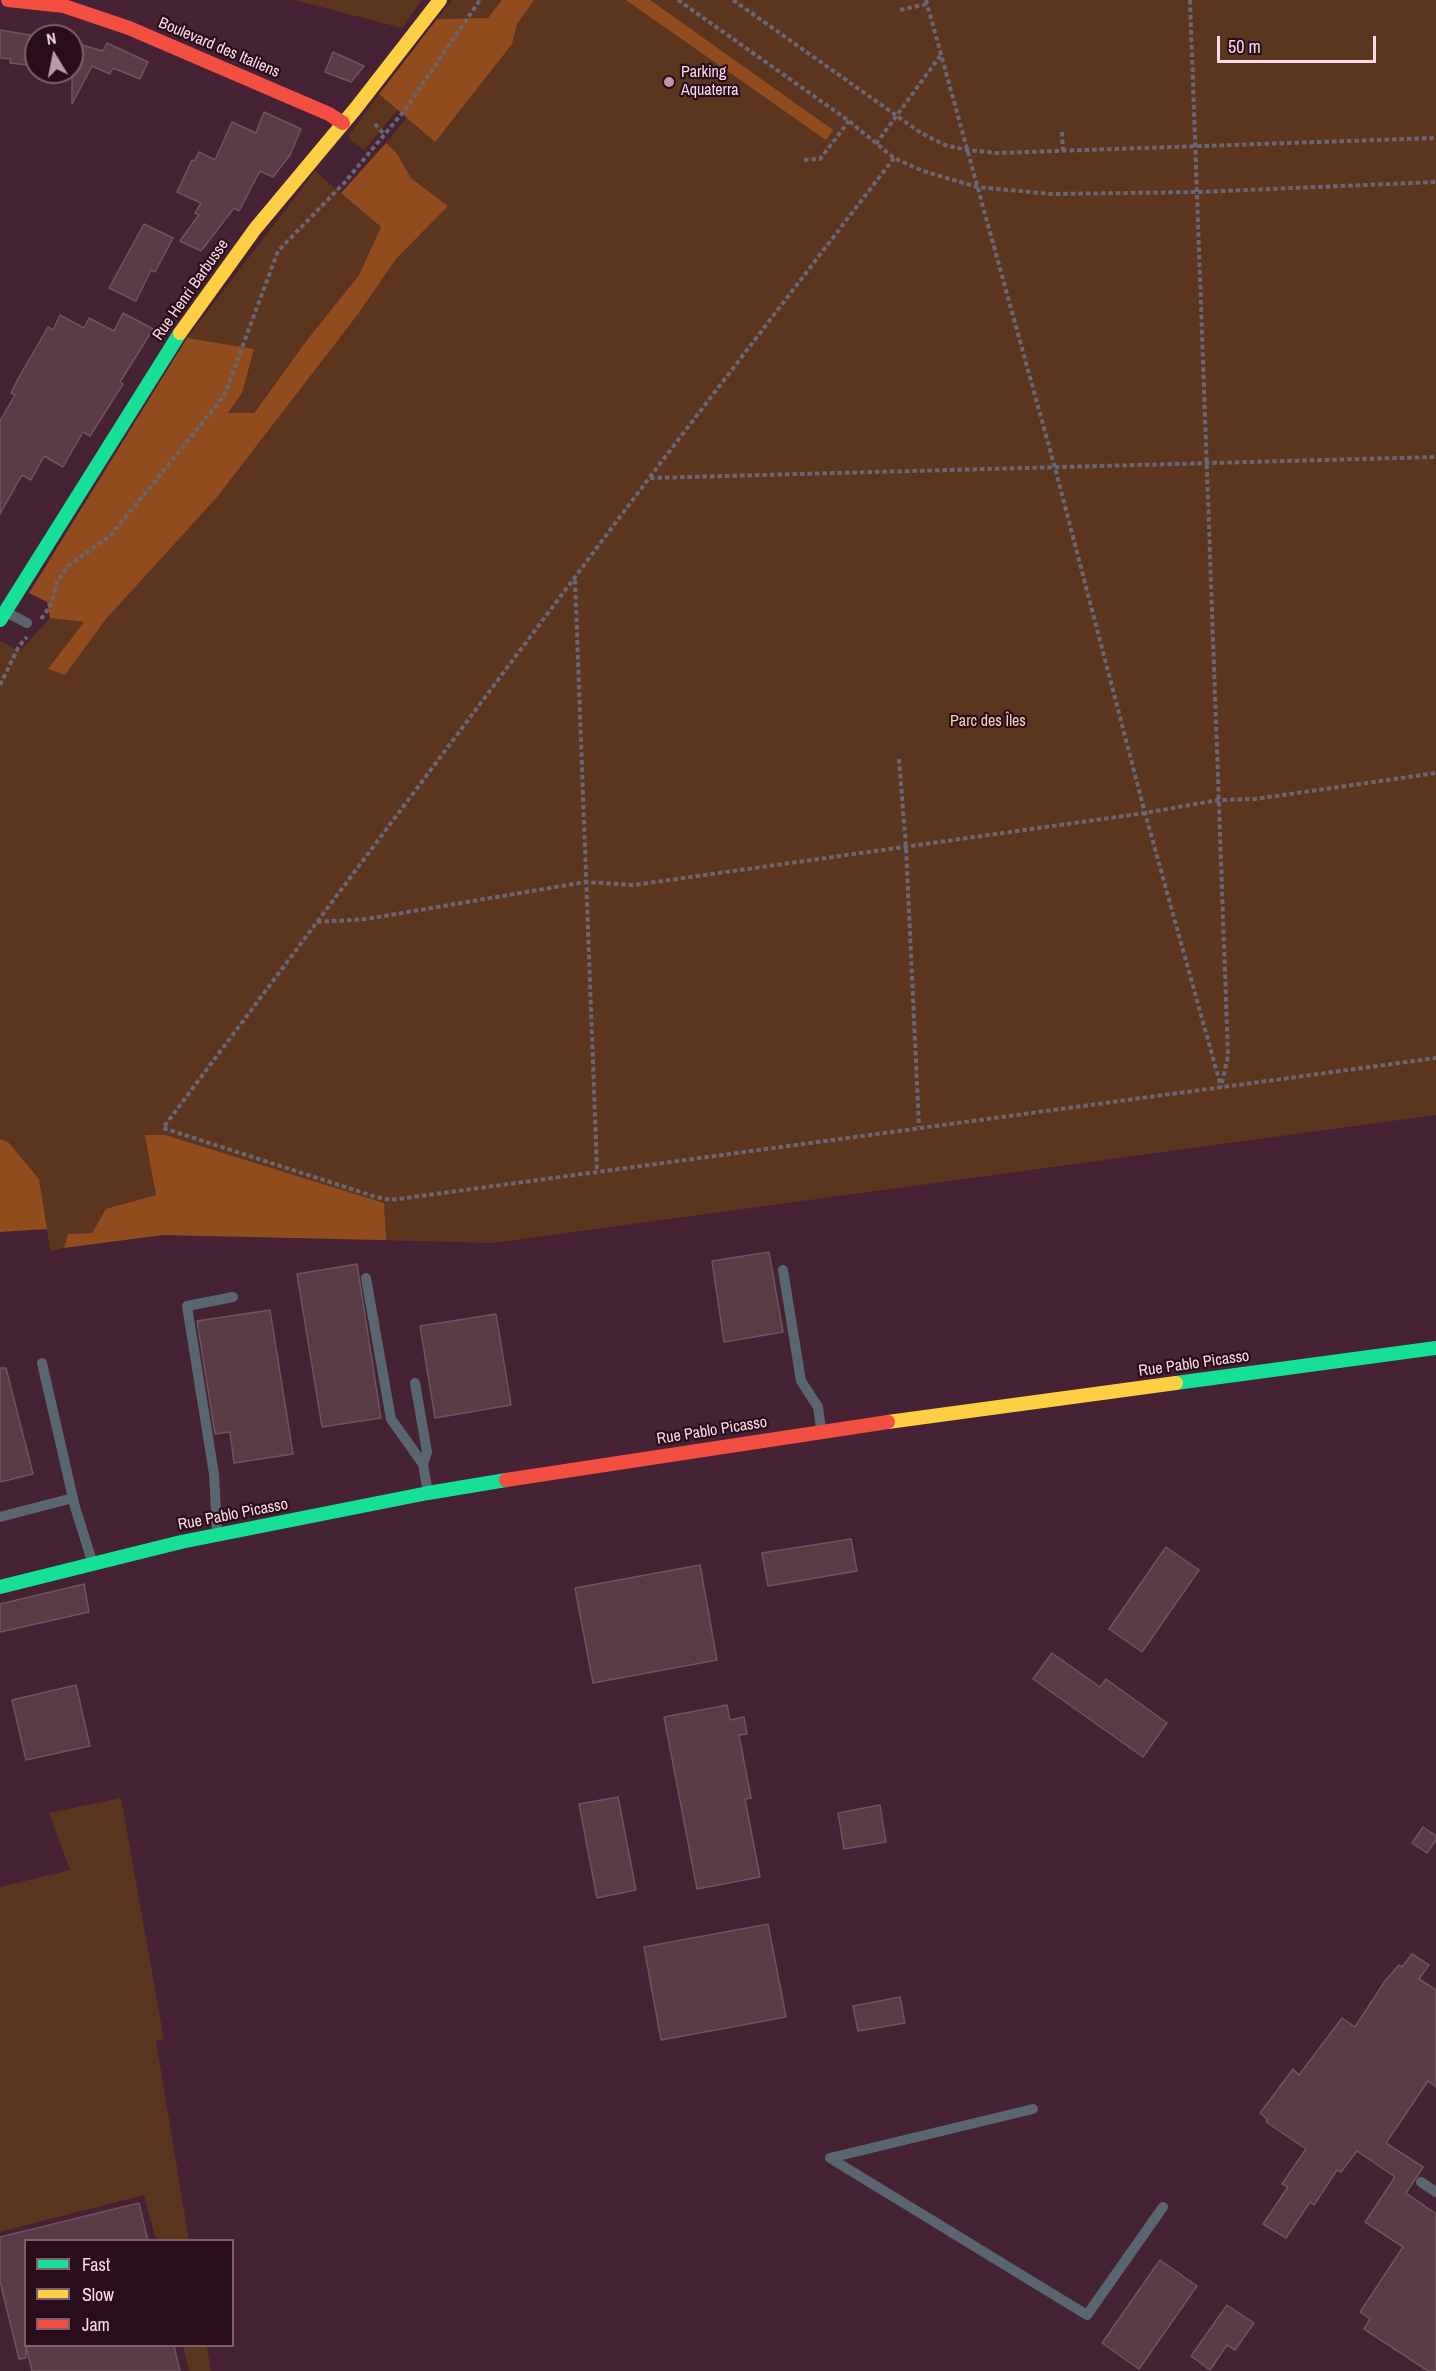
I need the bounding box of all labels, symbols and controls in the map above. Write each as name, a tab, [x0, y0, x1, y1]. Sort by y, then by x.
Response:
street label: Boulevard des Italiens	[155, 14, 283, 82]
north arrow	[24, 24, 84, 84]
scale bar	[1220, 24, 1379, 62]
text: N	[45, 27, 58, 50]
text: 50 m	[1228, 34, 1261, 59]
place label: Parking Aquaterra	[681, 63, 739, 101]
marker: Parking Aquaterra	[662, 75, 676, 89]
street label: Rue Henri Barbusse	[149, 236, 233, 344]
park label: Parc des Îles	[950, 712, 1026, 732]
street label: Rue Pablo Picasso	[1137, 1347, 1251, 1381]
street label: Rue Pablo Picasso	[655, 1413, 769, 1449]
street label: Rue Pablo Picasso	[176, 1495, 290, 1535]
legend	[24, 2239, 234, 2347]
text: Fast	[82, 2252, 110, 2277]
text: Slow	[82, 2282, 114, 2307]
text: Jam	[82, 2312, 110, 2337]

